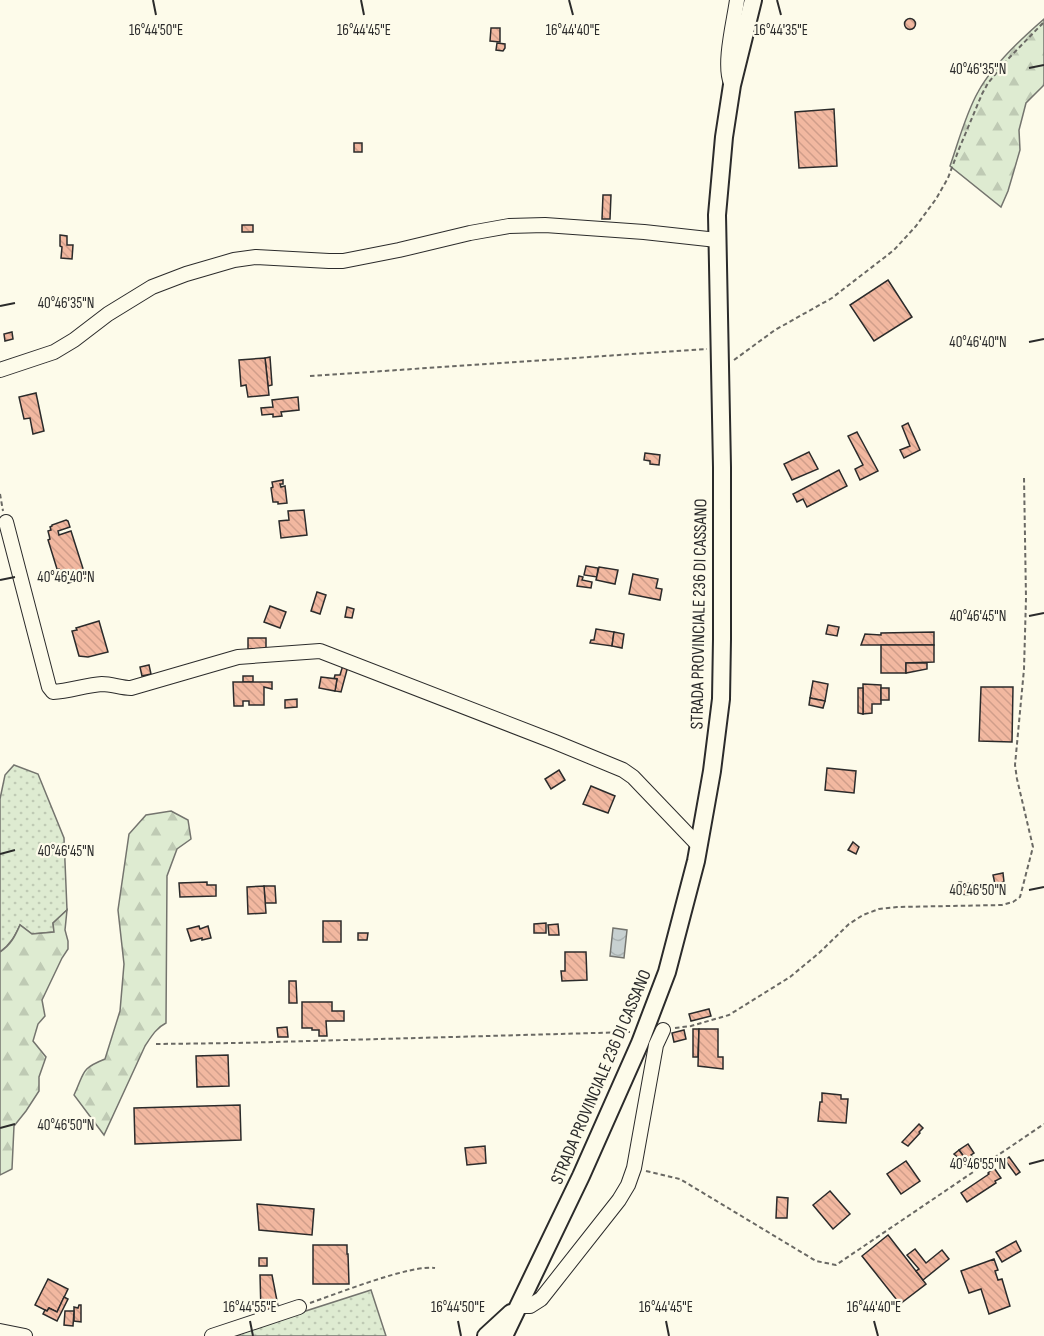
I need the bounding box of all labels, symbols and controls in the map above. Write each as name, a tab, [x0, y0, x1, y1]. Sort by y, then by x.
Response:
text: 16°44'50"E	[129, 21, 183, 40]
text: 16°44'45"E	[337, 21, 391, 40]
text: 16°44'40"E	[546, 21, 600, 40]
text: 16°44'35"E	[754, 21, 808, 40]
text: 40°46'35"N	[950, 60, 1006, 79]
text: 40°46'35"N	[38, 294, 94, 313]
text: 40°46'40"N	[949, 333, 1007, 352]
street label: STRADA PROVINCIALE 236 DI CASSANO	[686, 498, 712, 730]
text: 40°46'40"N	[37, 568, 95, 587]
text: 40°46'45"N	[950, 607, 1006, 626]
text: 40°46'45"N	[38, 842, 94, 861]
text: 40°46'50"N	[949, 881, 1007, 900]
street label: STRADA PROVINCIALE 236 DI CASSANO	[546, 967, 656, 1187]
text: 40°46'50"N	[37, 1116, 95, 1135]
text: 40°46'55"N	[950, 1155, 1006, 1174]
text: 16°44'55"E	[223, 1298, 277, 1317]
text: 16°44'50"E	[431, 1298, 485, 1317]
text: 16°44'45"E	[639, 1298, 693, 1317]
text: 16°44'40"E	[847, 1298, 901, 1317]

